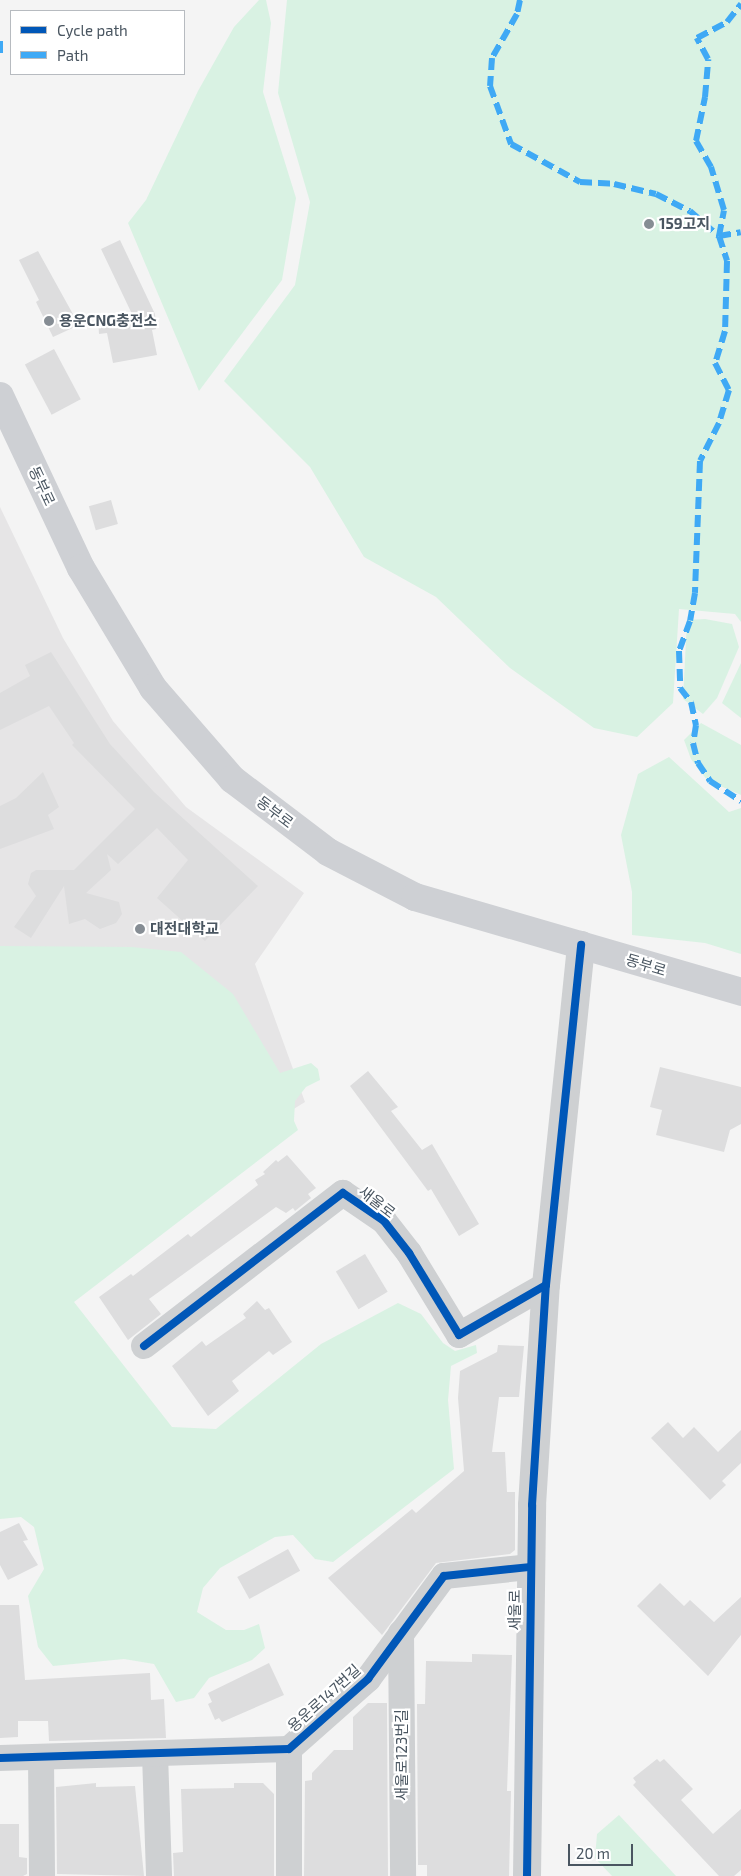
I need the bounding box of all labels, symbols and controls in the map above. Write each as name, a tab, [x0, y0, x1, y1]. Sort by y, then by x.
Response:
legend	[10, 10, 185, 75]
text: Cycle path	[57, 21, 128, 39]
text: Path	[57, 46, 88, 64]
place label: 159고지	[659, 215, 710, 233]
marker: 159고지	[643, 218, 655, 230]
place label: 용운CNG충전소	[59, 312, 157, 330]
marker: 용운CNG충전소	[43, 315, 55, 327]
street label: 동부로	[25, 463, 59, 509]
street label: 동부로	[253, 792, 297, 832]
place label: 대전대학교	[150, 920, 219, 938]
marker: 대전대학교	[134, 923, 146, 935]
street label: 동부로	[624, 950, 668, 980]
street label: 새울로	[355, 1182, 399, 1222]
street label: 새울로	[506, 1589, 524, 1631]
street label: 용운로147번길	[284, 1661, 364, 1735]
street label: 새울로123번길	[393, 1709, 411, 1801]
scale bar	[571, 1834, 636, 1866]
text: 20 m	[576, 1844, 610, 1862]

